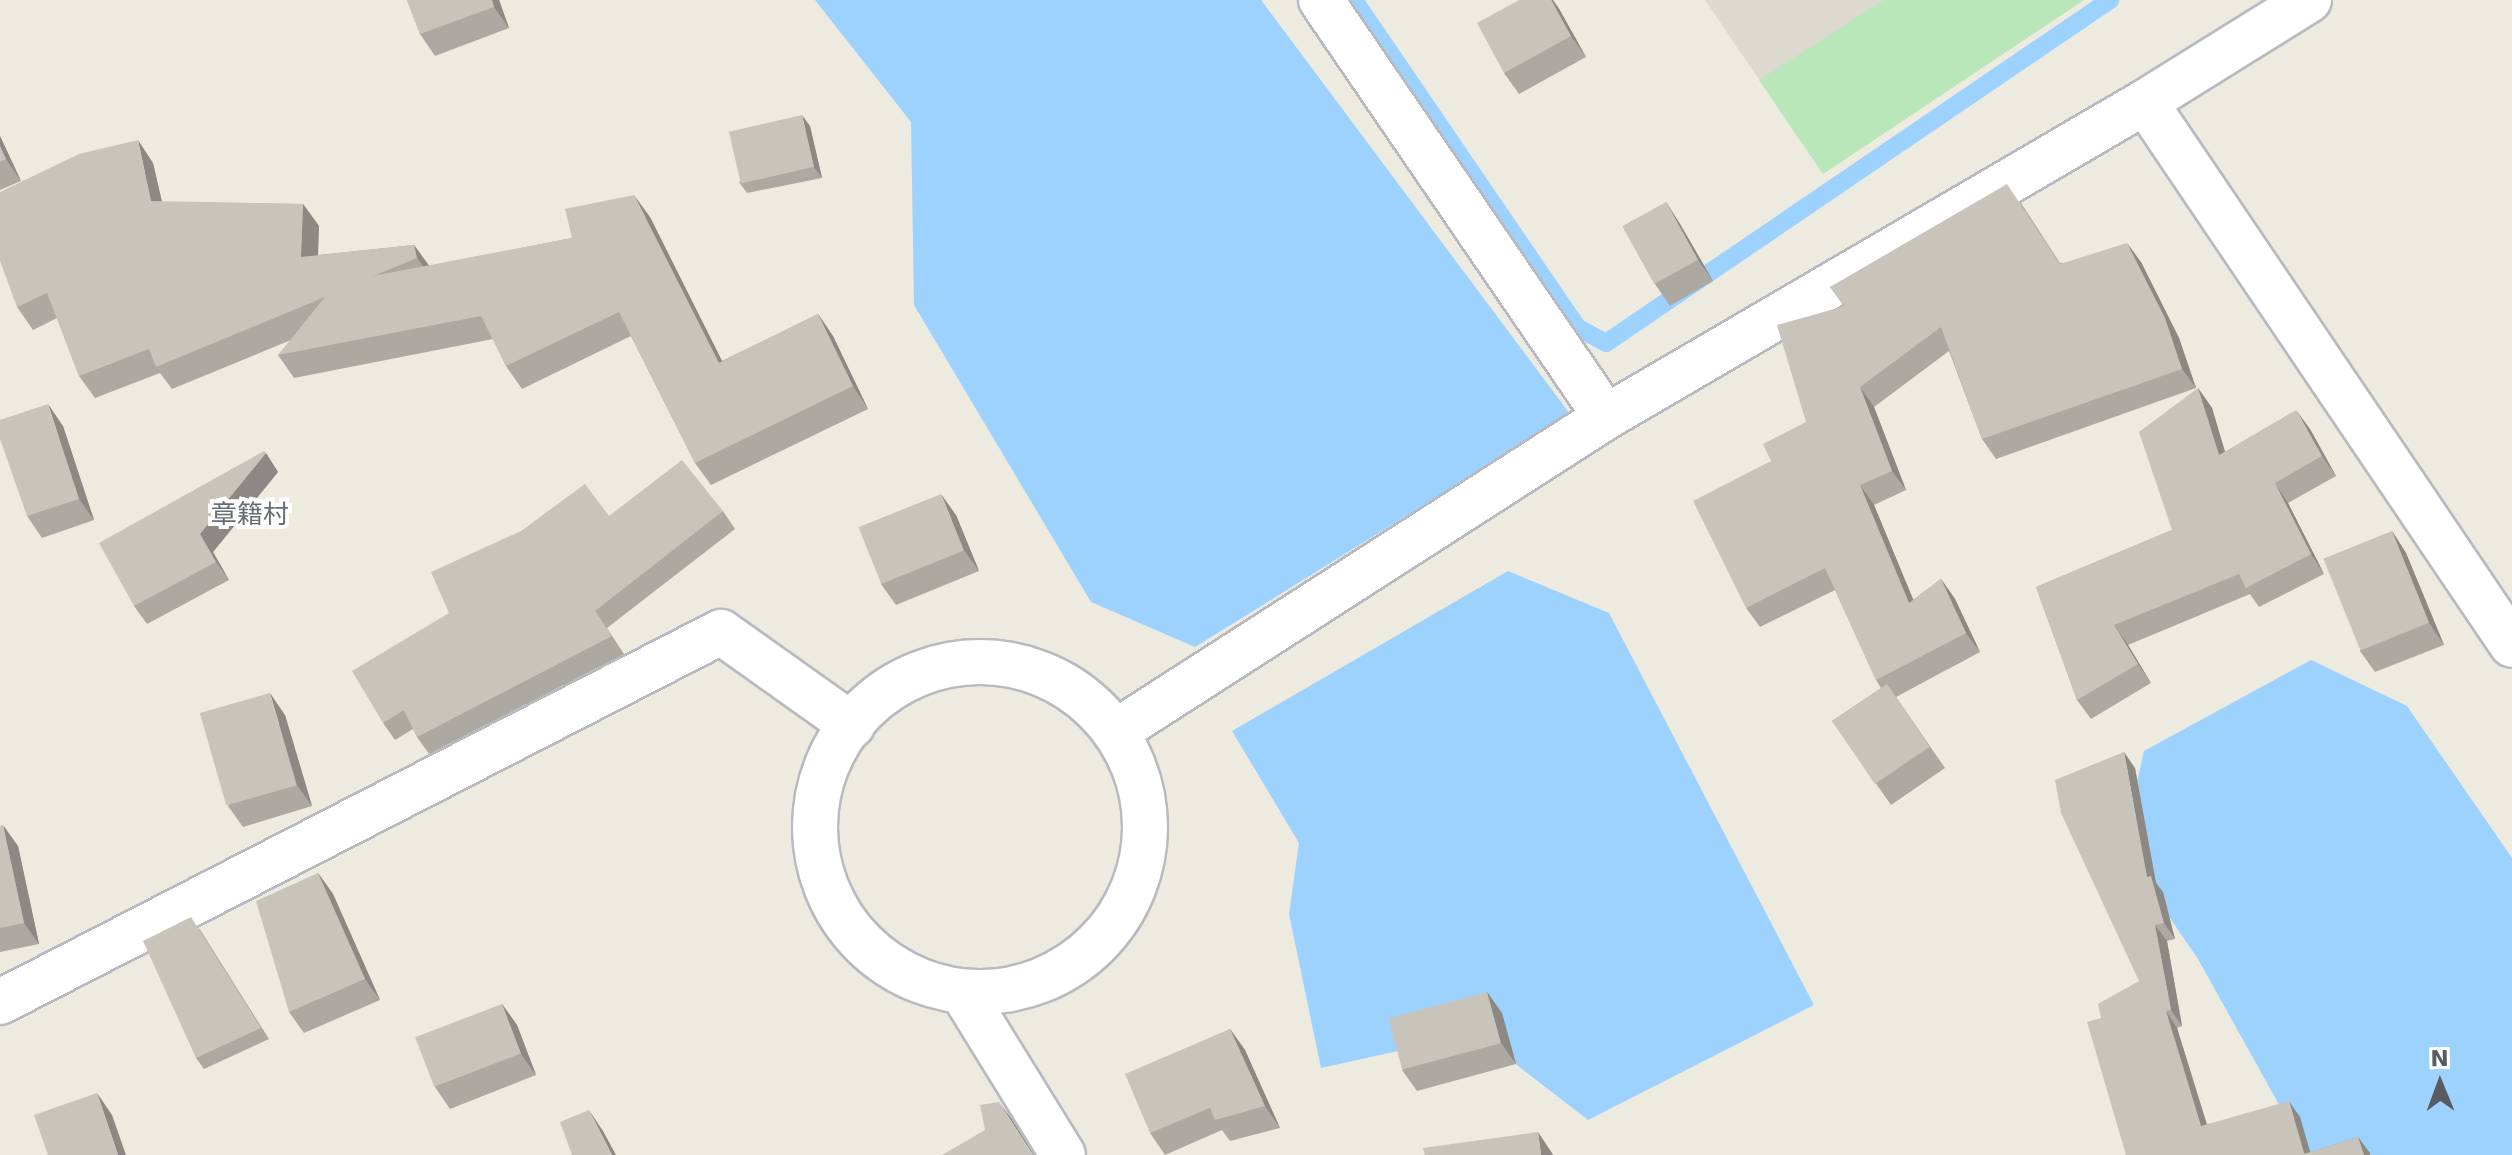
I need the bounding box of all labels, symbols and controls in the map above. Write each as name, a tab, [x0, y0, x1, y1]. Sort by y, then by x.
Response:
district label: 章籍村	[211, 499, 289, 531]
north arrow	[2400, 1043, 2480, 1123]
text: N	[2430, 1046, 2449, 1071]

